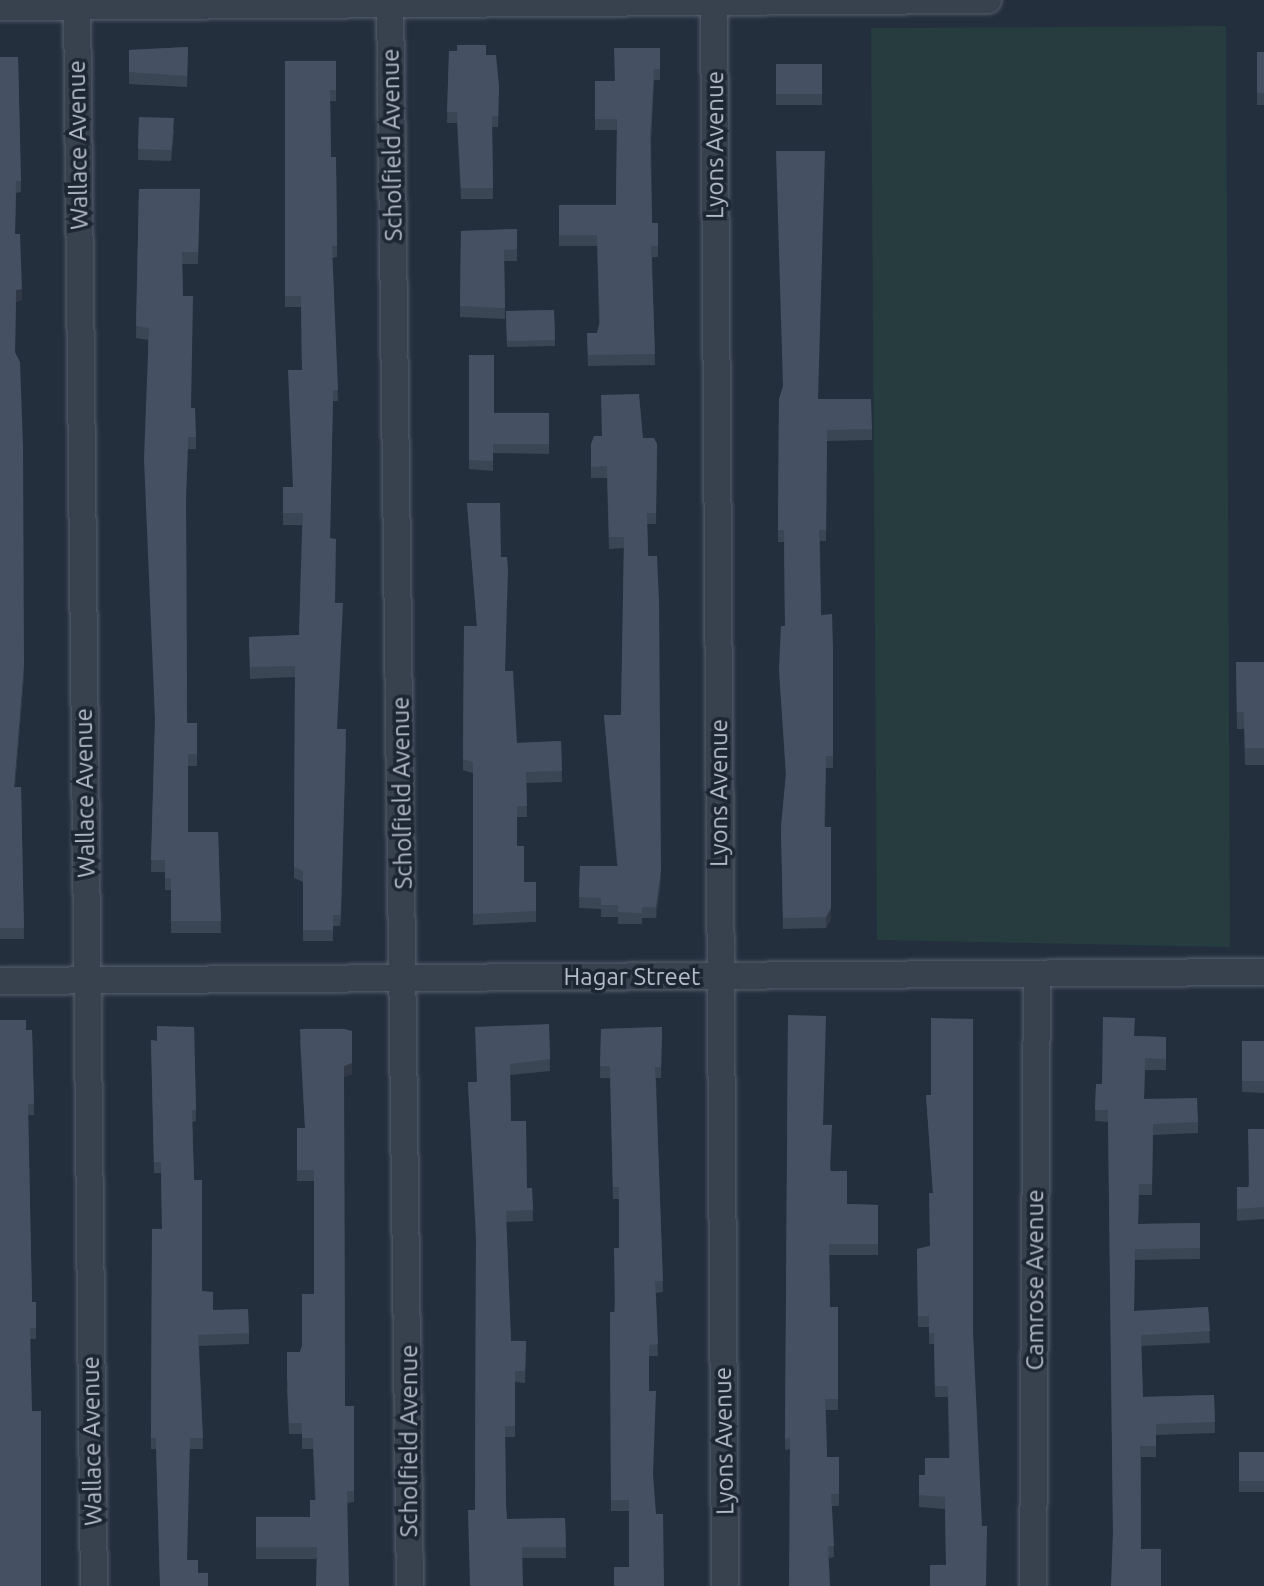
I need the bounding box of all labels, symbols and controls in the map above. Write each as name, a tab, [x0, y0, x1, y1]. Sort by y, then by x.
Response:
street label: Scholfield Avenue	[376, 48, 408, 242]
street label: Wallace Avenue	[62, 60, 94, 230]
street label: Lyons Avenue	[701, 71, 729, 219]
street label: Scholfield Avenue	[386, 696, 418, 890]
street label: Wallace Avenue	[69, 708, 101, 878]
street label: Lyons Avenue	[705, 719, 733, 867]
street label: Hagar Street	[564, 963, 700, 991]
street label: Camrose Avenue	[1021, 1190, 1049, 1370]
street label: Scholfield Avenue	[395, 1345, 423, 1537]
street label: Wallace Avenue	[76, 1356, 108, 1526]
street label: Lyons Avenue	[708, 1367, 740, 1515]

